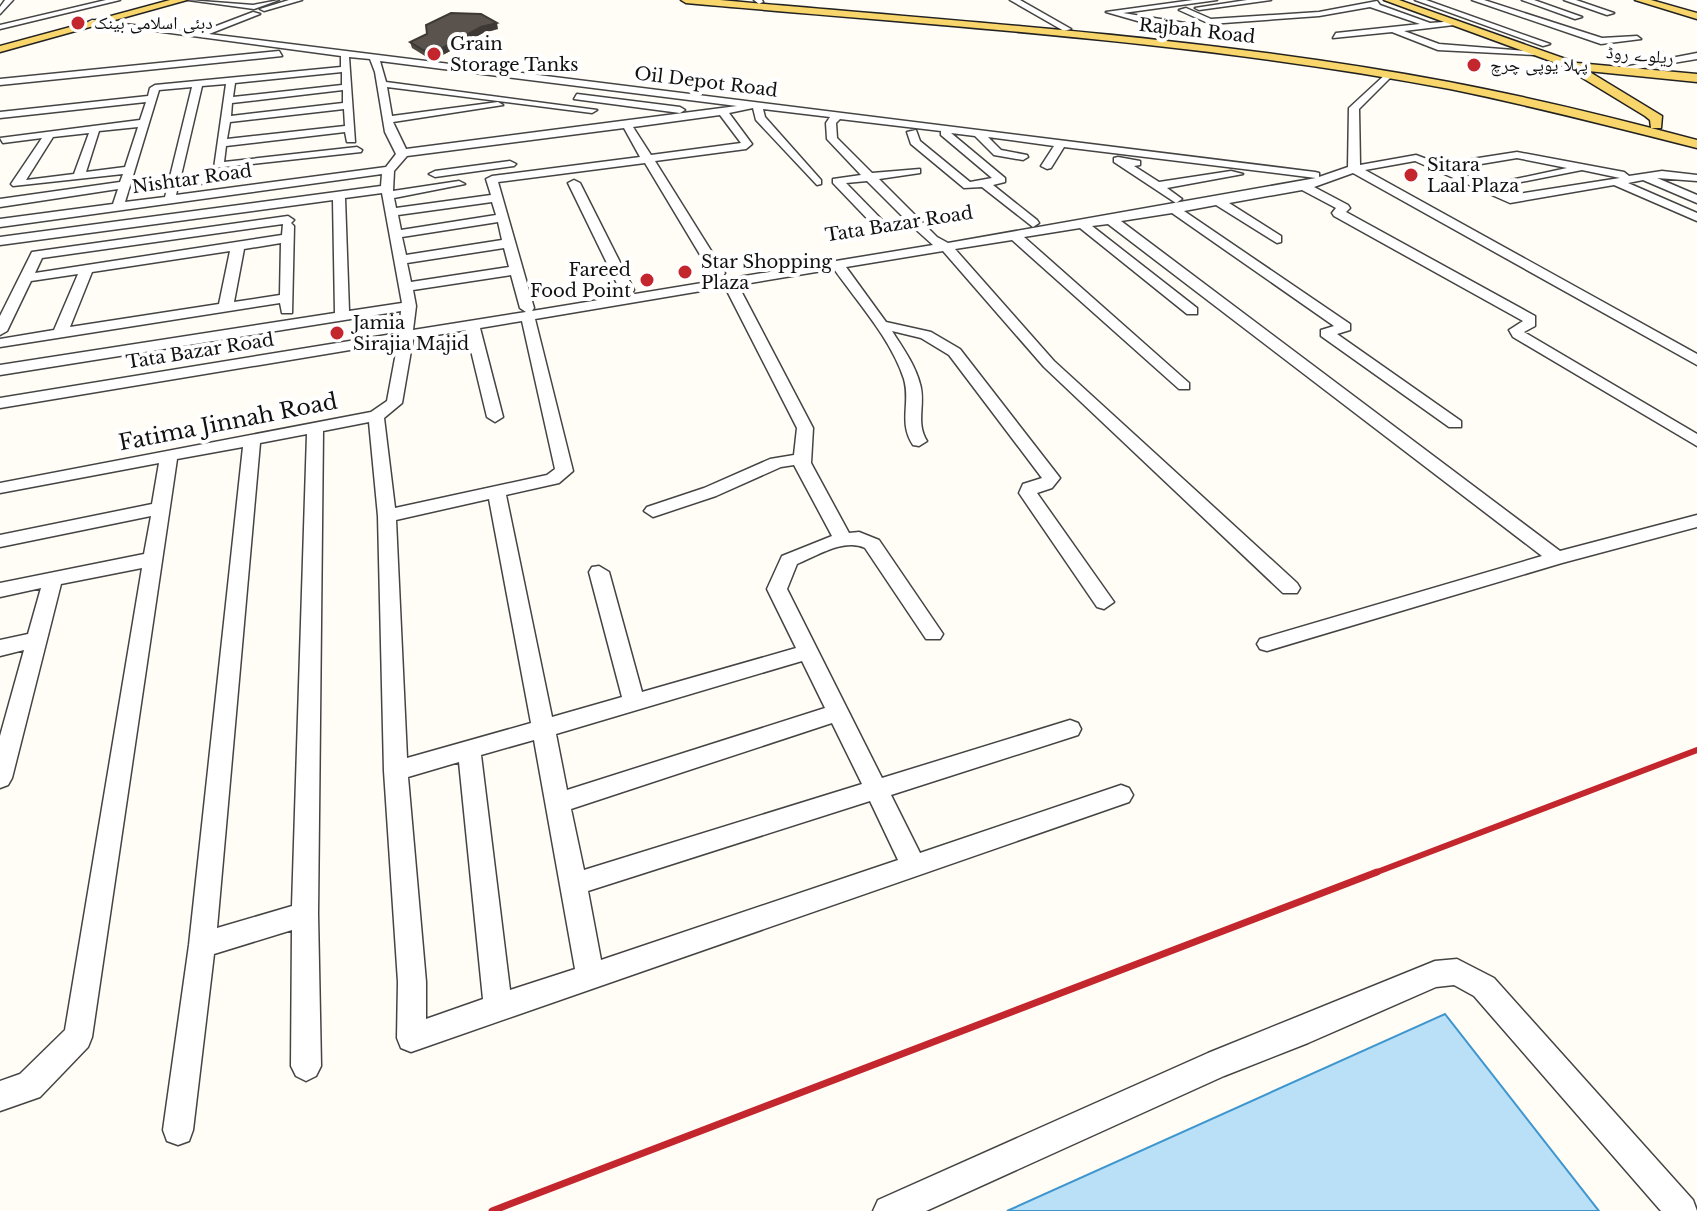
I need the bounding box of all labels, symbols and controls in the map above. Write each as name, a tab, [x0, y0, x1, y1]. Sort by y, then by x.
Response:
place label: دبئی اسلامی بینک	[94, 12, 213, 34]
marker: دبئی اسلامی بینک	[69, 14, 87, 32]
street label: Rajbah Road	[1138, 14, 1256, 48]
place label: Grain Storage Tanks	[450, 33, 578, 76]
street label: ریلوے روڈ	[1605, 41, 1675, 69]
marker: Grain Storage Tanks	[425, 45, 443, 63]
place label: پہلا یوپی چرچ	[1490, 54, 1588, 77]
marker: پہلا یوپی چرچ	[1465, 56, 1483, 74]
street label: Oil Depot Road	[633, 62, 779, 102]
place label: Sitara Laal Plaza	[1427, 154, 1519, 197]
street label: Nishtar Road	[131, 160, 253, 198]
marker: Sitara Laal Plaza	[1402, 166, 1420, 184]
street label: Tata Bazar Road	[824, 201, 974, 247]
place label: Star Shopping Plaza	[701, 251, 832, 294]
place label: Fareed Food Point	[530, 259, 631, 302]
marker: Star Shopping Plaza	[676, 263, 694, 281]
marker: Fareed Food Point	[638, 271, 656, 289]
place label: Jamia Sirajia Majid	[351, 312, 469, 355]
marker: Jamia Sirajia Majid	[328, 324, 346, 342]
street label: Tata Bazar Road	[125, 328, 275, 374]
street label: Fatima Jinnah Road	[116, 388, 340, 456]

